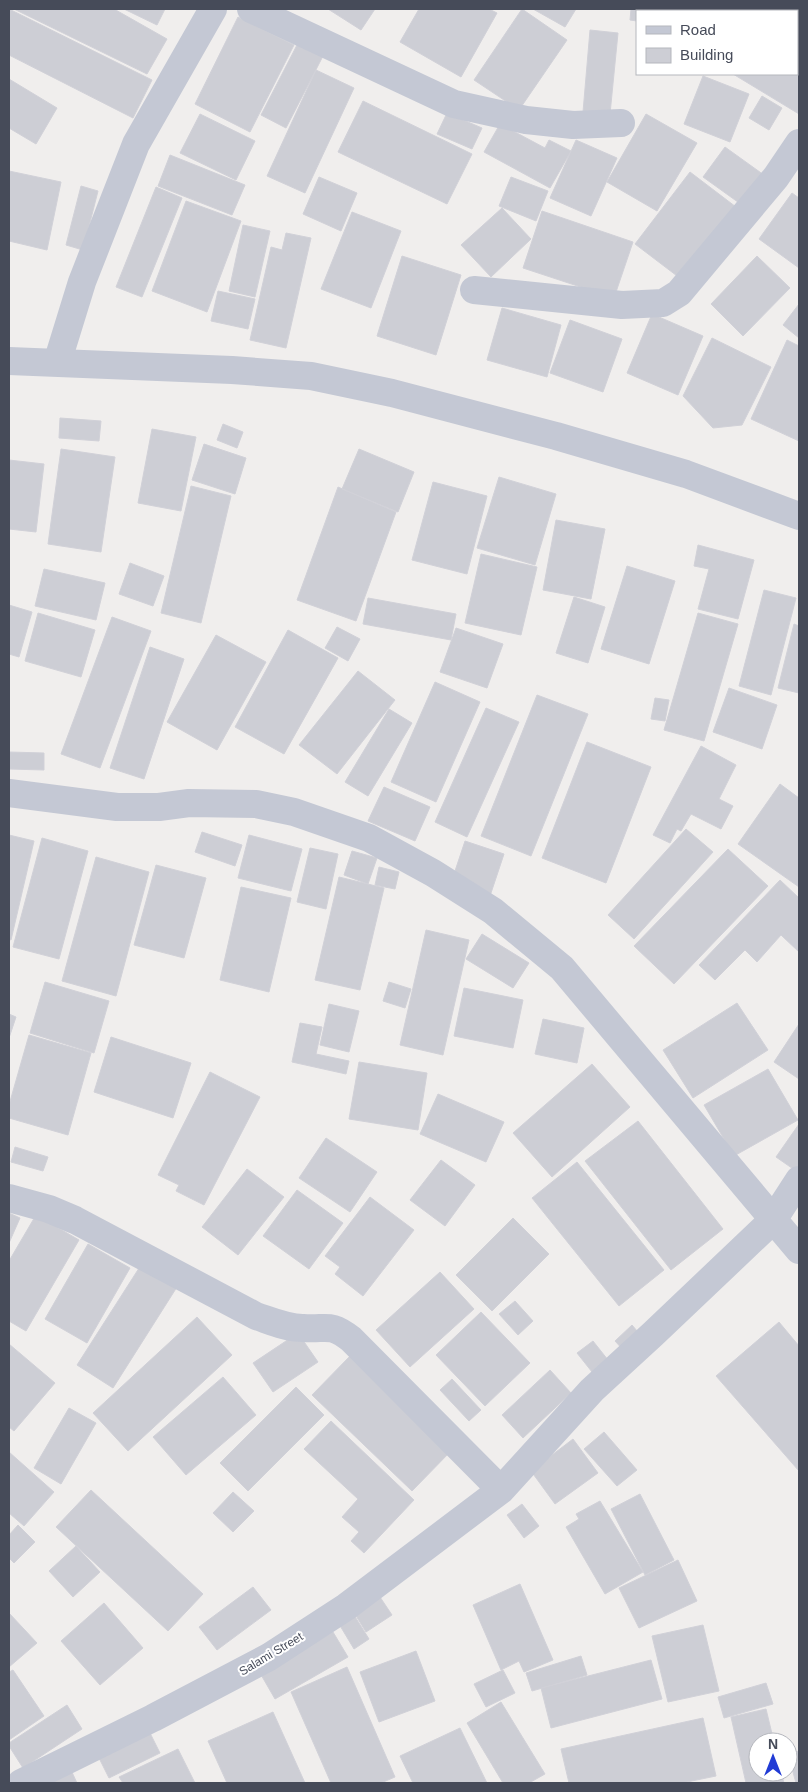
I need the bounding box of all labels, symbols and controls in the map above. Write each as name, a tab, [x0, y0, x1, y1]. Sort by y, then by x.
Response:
legend	[636, 10, 798, 75]
text: Road	[680, 21, 716, 38]
text: Building	[680, 46, 733, 63]
street label: Salami Street	[237, 1629, 306, 1679]
north arrow	[748, 1732, 798, 1782]
text: N	[768, 1736, 778, 1752]

